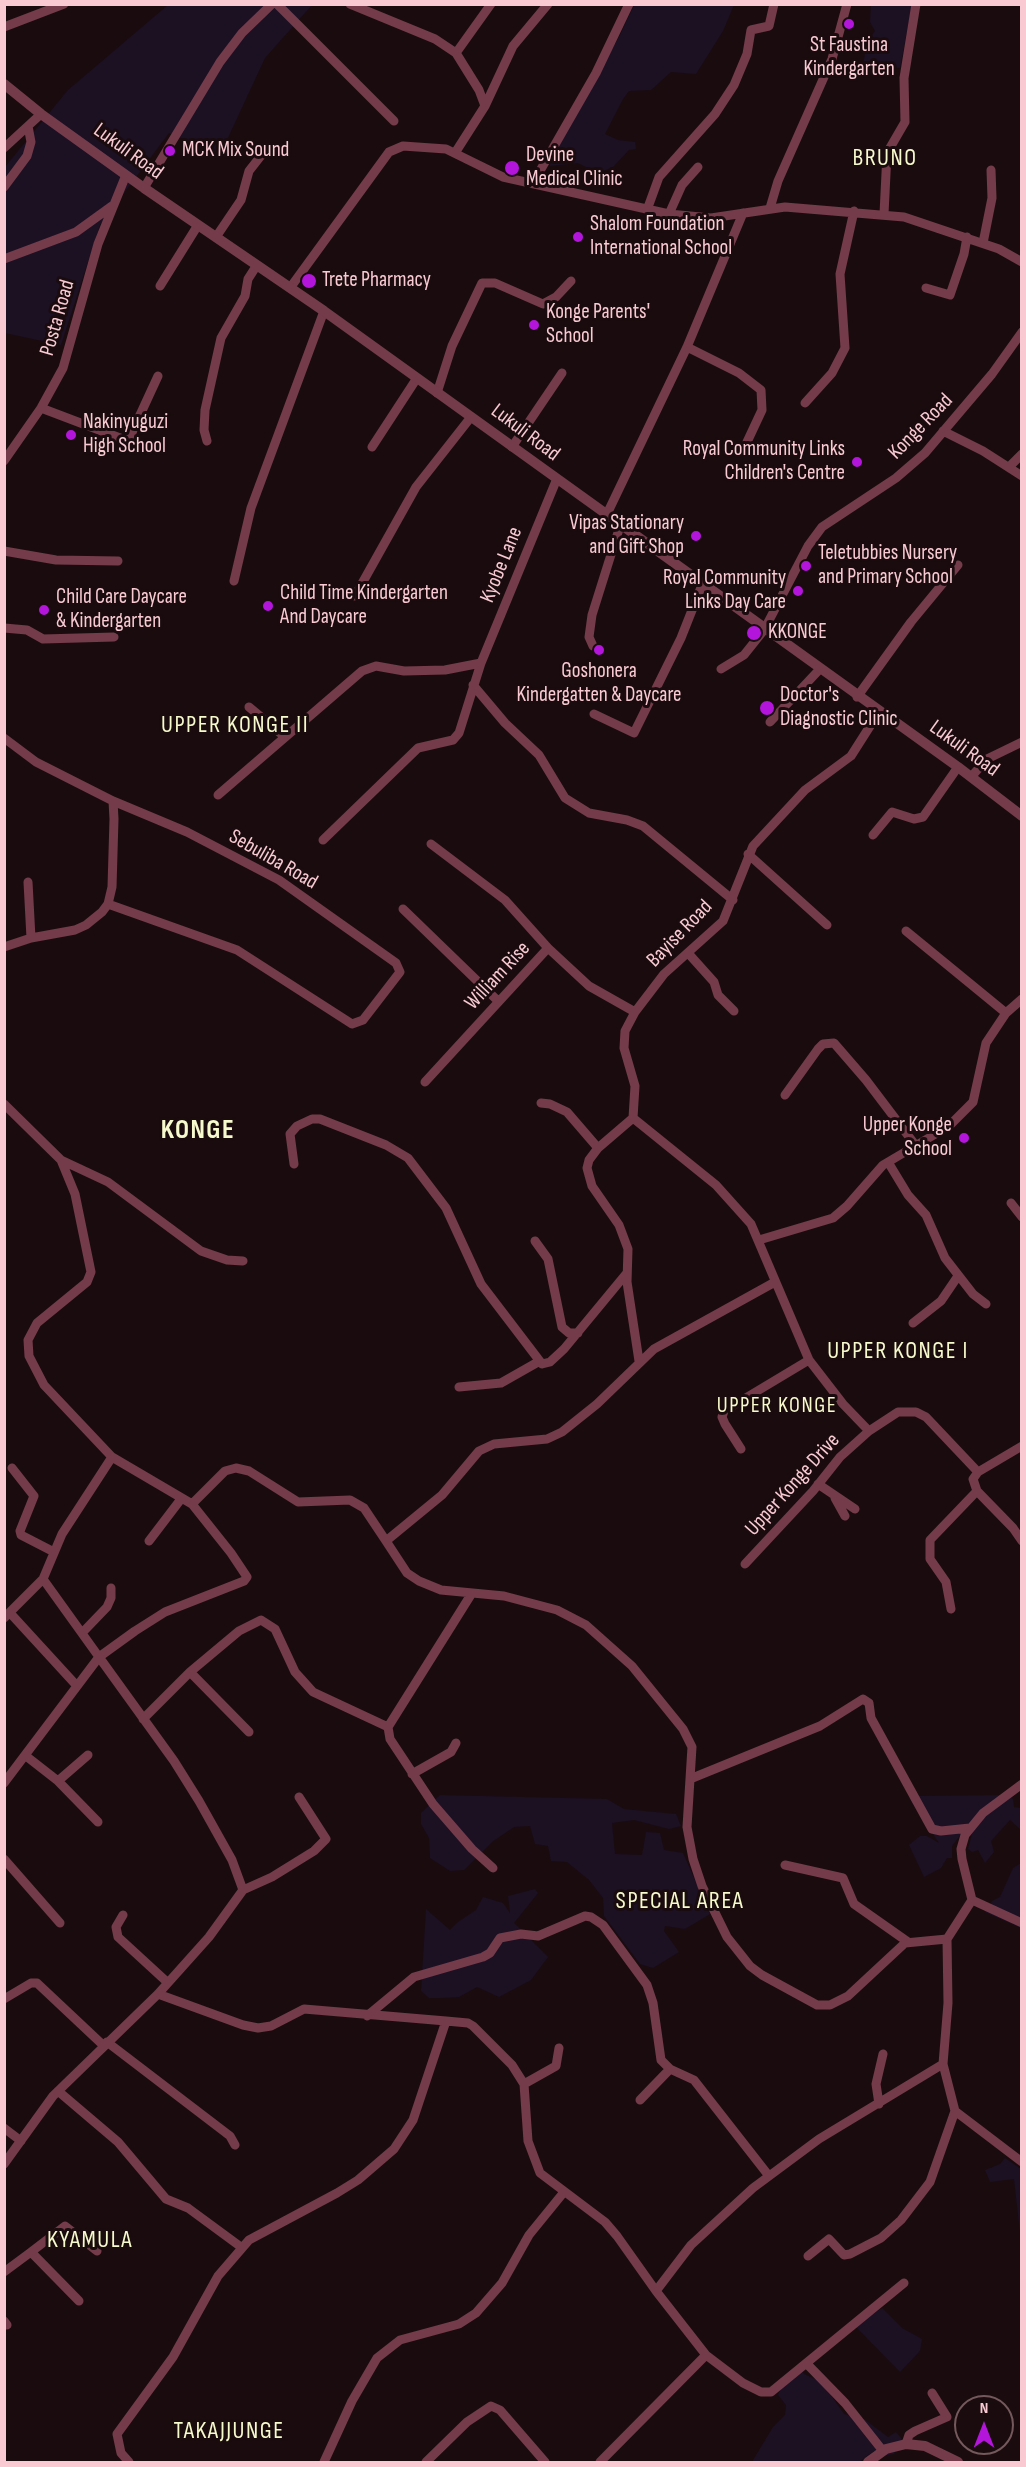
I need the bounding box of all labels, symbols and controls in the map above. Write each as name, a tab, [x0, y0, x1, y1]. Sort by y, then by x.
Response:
marker: St Faustina Kindergarten	[842, 17, 856, 31]
place label: St Faustina Kindergarten	[803, 33, 895, 83]
street label: Lukuli Road	[88, 118, 168, 186]
place label: MCK Mix Sound	[182, 138, 289, 164]
place label: Devine Medical Clinic	[526, 143, 623, 193]
marker: MCK Mix Sound	[163, 144, 177, 158]
district label: BRUNO	[852, 145, 918, 173]
marker: Devine Medical Clinic	[503, 159, 521, 177]
place label: Shalom Foundation International School	[590, 212, 732, 262]
marker: Shalom Foundation International School	[571, 230, 585, 244]
place label: Trete Pharmacy	[322, 268, 431, 294]
marker: Trete Pharmacy	[300, 272, 318, 290]
street label: Posta Road	[35, 277, 81, 359]
place label: Konge Parents' School	[546, 300, 650, 350]
marker: Konge Parents' School	[527, 318, 541, 332]
street label: Konge Road	[883, 389, 959, 465]
street label: Lukuli Road	[486, 399, 564, 467]
place label: Nakinyuguzi High School	[83, 410, 168, 460]
marker: Nakinyuguzi High School	[64, 428, 78, 442]
place label: Royal Community Links Children's Centre	[683, 437, 845, 487]
marker: Royal Community Links Children's Centre	[850, 455, 864, 469]
place label: Vipas Stationary and Gift Shop	[569, 511, 684, 561]
street label: Kyobe Lane	[475, 523, 529, 607]
marker: Vipas Stationary and Gift Shop	[689, 529, 703, 543]
place label: Teletubbies Nursery and Primary School	[818, 541, 957, 591]
marker: Teletubbies Nursery and Primary School	[799, 559, 813, 573]
place label: Royal Community Links Day Care	[663, 566, 786, 616]
place label: Child Time Kindergarten And Daycare	[280, 581, 448, 631]
marker: Royal Community Links Day Care	[791, 584, 805, 598]
place label: Child Care Daycare & Kindergarten	[56, 585, 187, 635]
marker: Child Time Kindergarten And Daycare	[261, 599, 275, 613]
marker: Child Care Daycare & Kindergarten	[37, 603, 51, 617]
place label: KKONGE	[768, 620, 827, 646]
marker: KKONGE	[745, 624, 763, 642]
marker: Goshonera Kindergatten & Daycare	[592, 643, 606, 657]
place label: Goshonera Kindergatten & Daycare	[516, 659, 682, 709]
place label: Doctor's Diagnostic Clinic	[780, 683, 898, 733]
marker: Doctor's Diagnostic Clinic	[758, 699, 776, 717]
district label: UPPER KONGE II	[161, 712, 309, 740]
street label: Lukuli Road	[924, 715, 1004, 783]
street label: Sebuliba Road	[224, 825, 322, 895]
street label: Bayise Road	[642, 895, 718, 973]
street label: William Rise	[460, 937, 536, 1015]
place label: Upper Konge School	[863, 1113, 952, 1163]
district label: KONGE	[161, 1115, 235, 1147]
marker: Upper Konge School	[957, 1131, 971, 1145]
district label: UPPER KONGE I	[827, 1338, 969, 1366]
district label: UPPER KONGE	[717, 1393, 837, 1419]
street label: Upper Konge Drive	[740, 1429, 846, 1541]
district label: SPECIAL AREA	[616, 1888, 744, 1916]
district label: KYAMULA	[47, 2227, 133, 2255]
north arrow	[954, 2395, 1014, 2455]
text: N	[980, 2399, 988, 2418]
district label: TAKAJJUNGE	[173, 2418, 285, 2446]

